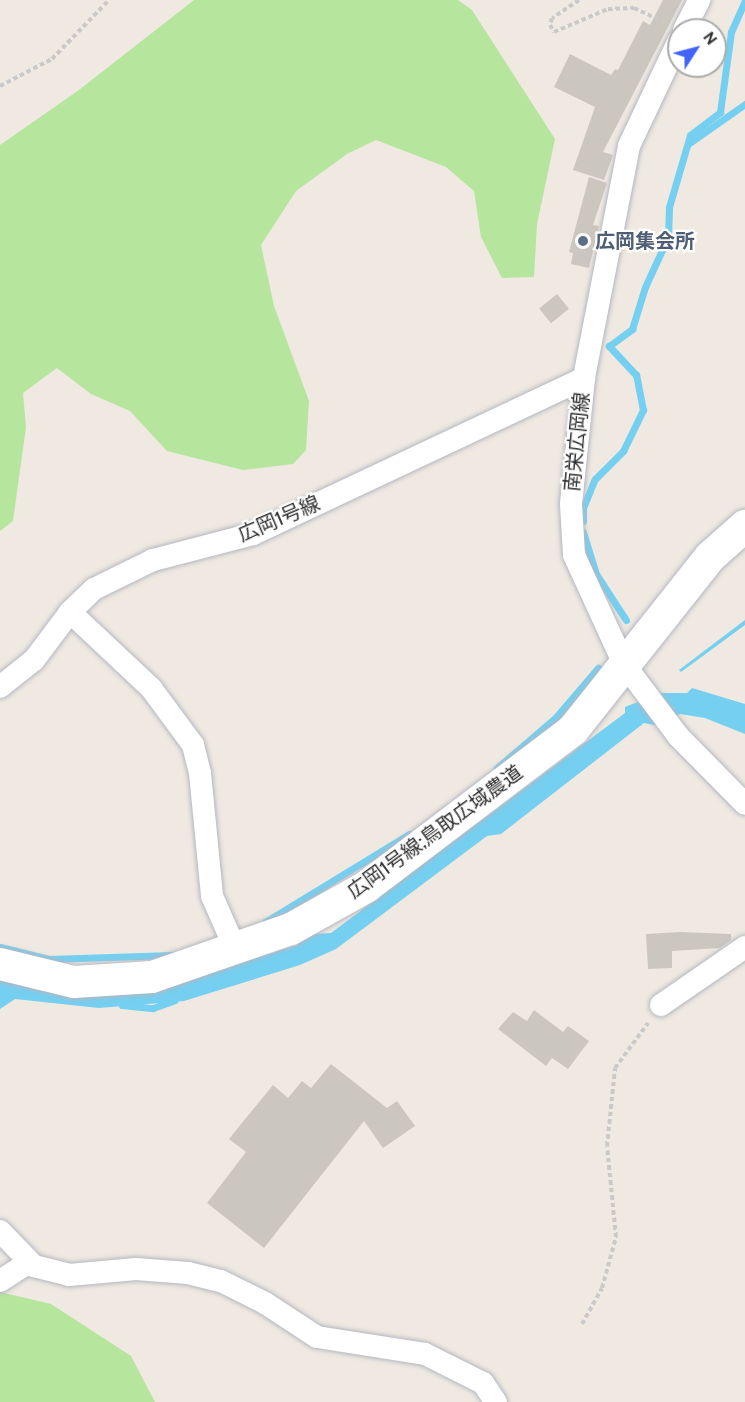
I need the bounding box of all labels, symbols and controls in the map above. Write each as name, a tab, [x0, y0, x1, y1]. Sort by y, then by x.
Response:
north arrow	[667, 18, 727, 78]
text: N	[699, 28, 721, 48]
place label: 広岡集会所	[595, 229, 695, 253]
marker: 広岡集会所	[576, 234, 590, 248]
street label: 南栄広岡線	[560, 391, 594, 493]
street label: 広岡1号線	[234, 491, 324, 547]
street label: 広岡1号線;鳥取広域農道	[343, 760, 527, 904]

